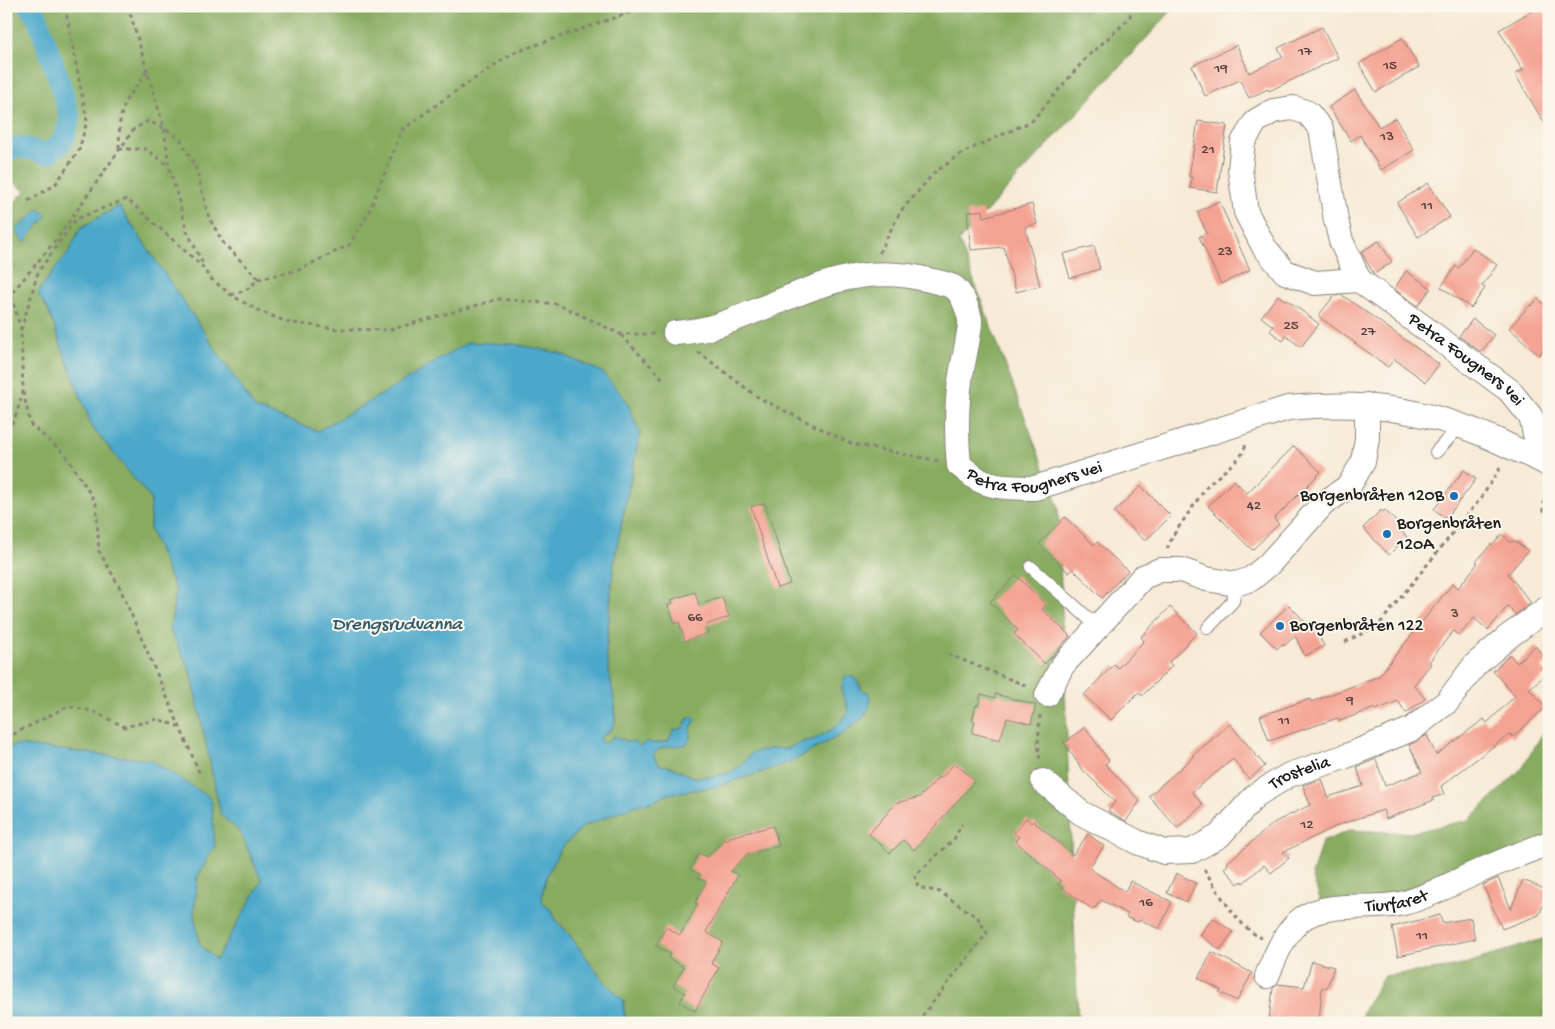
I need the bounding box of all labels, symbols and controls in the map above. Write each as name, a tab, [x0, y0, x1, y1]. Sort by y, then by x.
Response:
house number: 17	[1297, 43, 1313, 61]
house number: 15	[1382, 57, 1397, 75]
house number: 19	[1213, 60, 1228, 78]
house number: 13	[1379, 128, 1394, 146]
house number: 21	[1201, 141, 1215, 159]
house number: 11	[1420, 197, 1433, 215]
house number: 23	[1217, 243, 1233, 261]
street label: Petra Fougners vei	[1403, 308, 1529, 411]
house number: 25	[1283, 317, 1299, 335]
house number: 27	[1360, 323, 1377, 341]
street label: Petra Fougners vei	[961, 457, 1105, 499]
place label: Borgenbråten 120B	[1299, 486, 1445, 507]
marker: Borgenbråten 120B	[1448, 490, 1460, 502]
house number: 42	[1247, 497, 1261, 515]
place label: Borgenbråten 120A	[1396, 514, 1502, 556]
marker: Borgenbråten 120A	[1381, 528, 1393, 540]
house number: 3	[1450, 605, 1459, 623]
house number: 66	[687, 609, 703, 627]
water label: Drengsrudvanna	[332, 614, 463, 637]
place label: Borgenbråten 122	[1289, 616, 1423, 637]
marker: Borgenbråten 122	[1274, 620, 1286, 632]
house number: 9	[1345, 692, 1354, 710]
house number: 11	[1277, 712, 1290, 730]
street label: Trostelia	[1265, 751, 1334, 795]
house number: 12	[1299, 816, 1314, 834]
street label: Tiurfaret	[1364, 885, 1433, 917]
house number: 16	[1138, 894, 1153, 912]
house number: 11	[1415, 927, 1428, 945]

